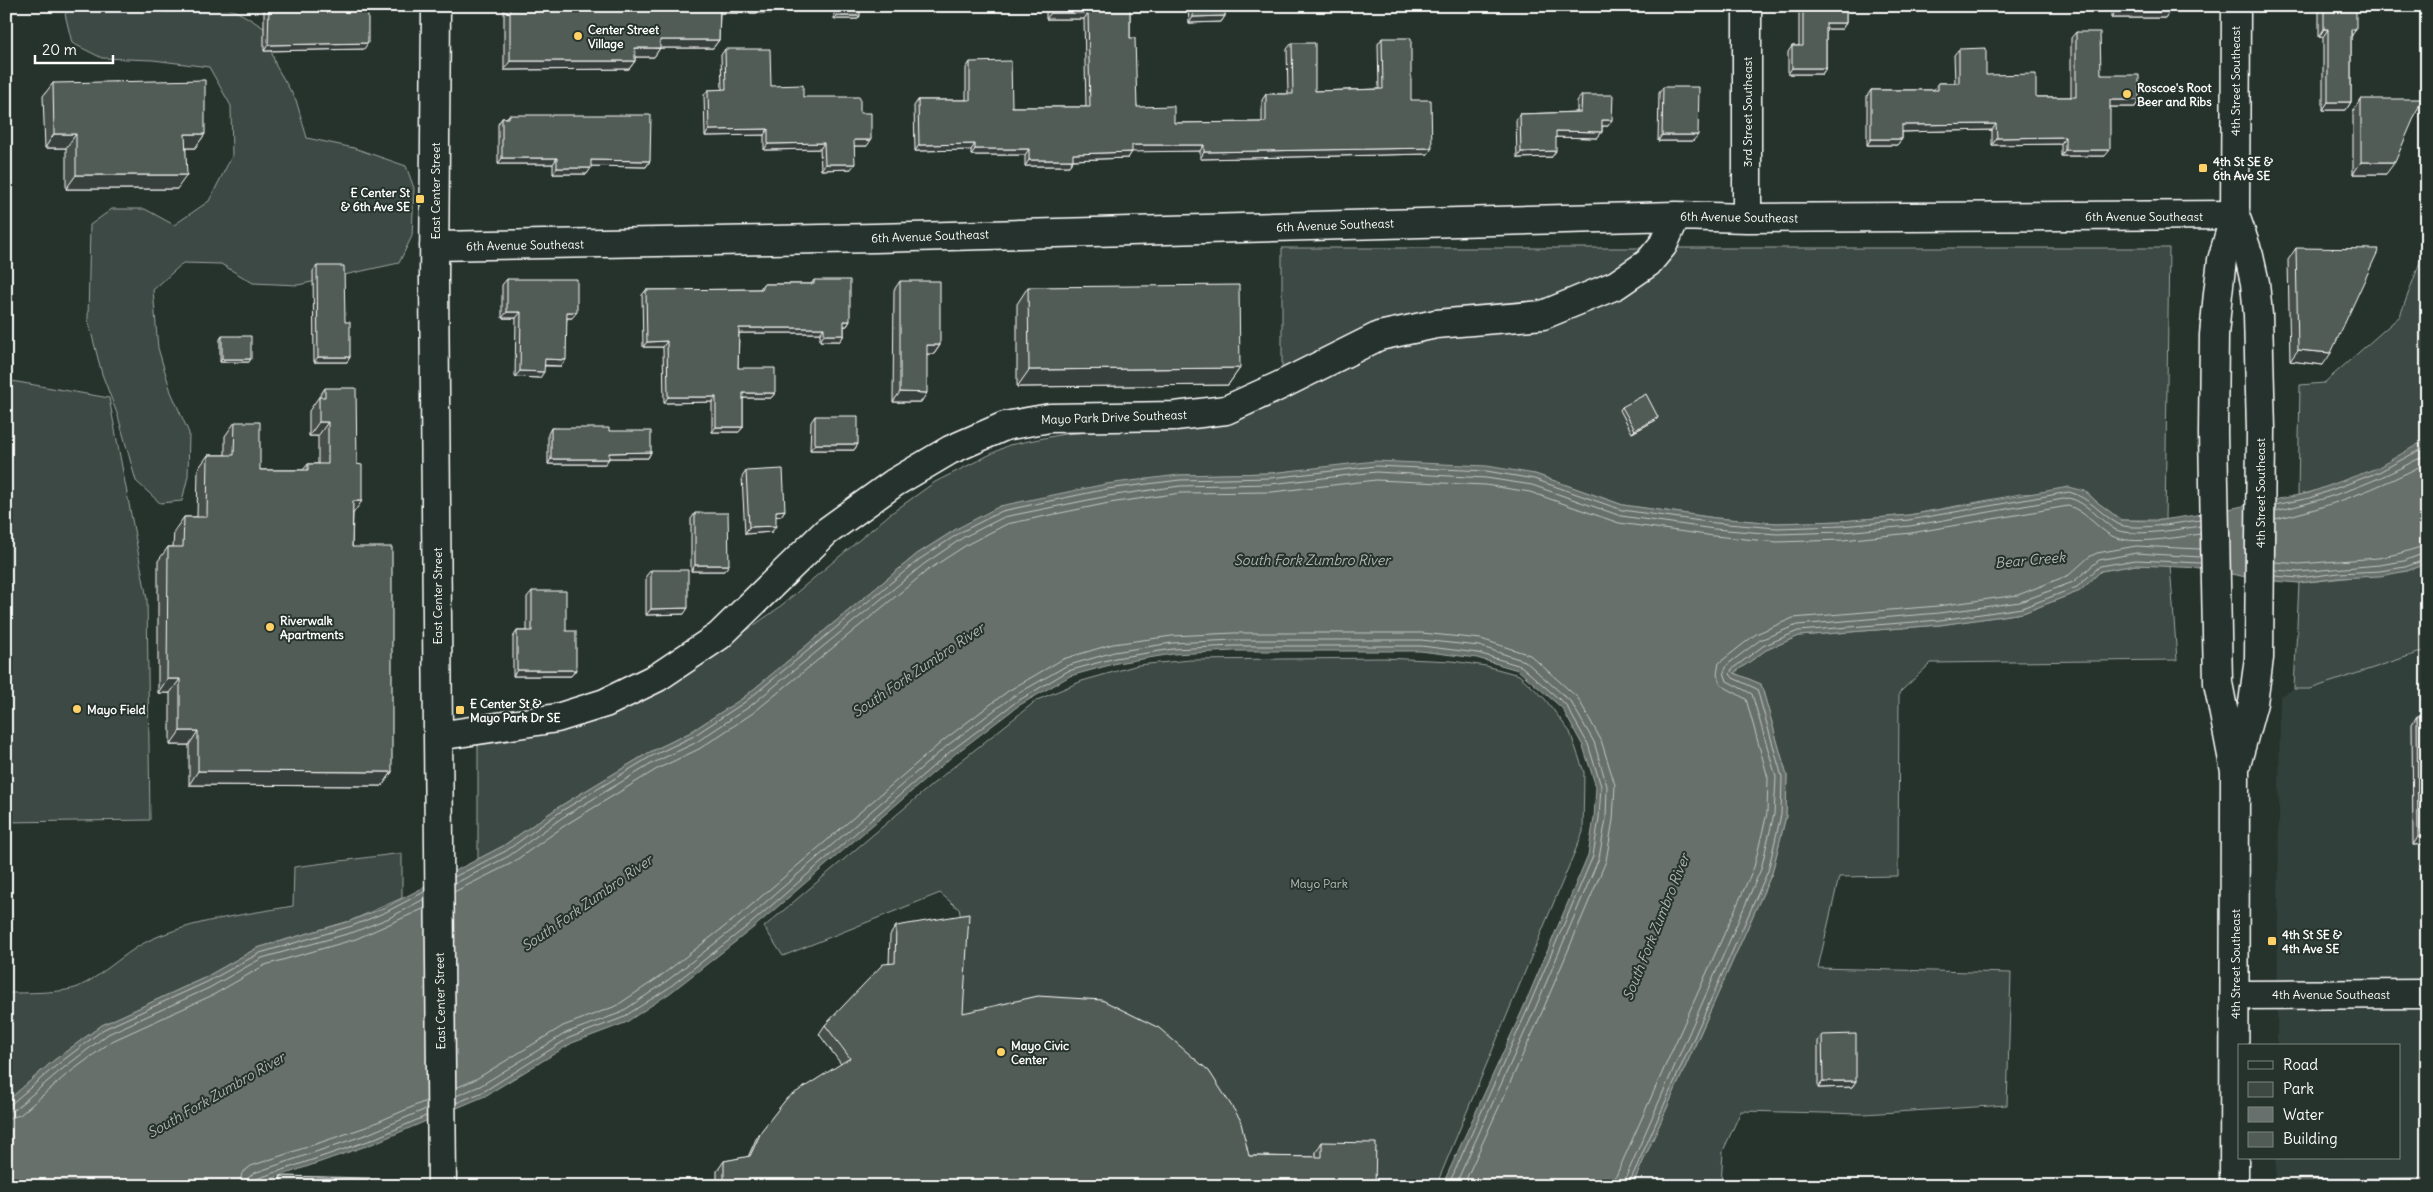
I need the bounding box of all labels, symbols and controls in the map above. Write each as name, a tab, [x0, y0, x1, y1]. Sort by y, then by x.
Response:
place label: Center Street Village	[588, 22, 660, 52]
street label: 4th Street Southeast	[2228, 26, 2243, 136]
marker: Center Street Village	[572, 30, 584, 42]
scale bar	[35, 32, 112, 64]
text: 20 m	[42, 40, 77, 59]
street label: 3rd Street Southeast	[1740, 57, 1755, 167]
place label: Roscoe's Root Beer and Ribs	[2137, 80, 2212, 109]
marker: Roscoe's Root Beer and Ribs	[2121, 88, 2133, 100]
street label: East Center Street	[428, 142, 443, 240]
place label: 4th St SE & 6th Ave SE	[2213, 154, 2274, 183]
marker: 4th St SE & 6th Ave SE	[2197, 162, 2209, 174]
place label: E Center St & 6th Ave SE	[341, 185, 411, 214]
marker: E Center St & 6th Ave SE	[414, 193, 426, 205]
street label: 6th Avenue Southeast	[1680, 208, 1798, 226]
street label: 6th Avenue Southeast	[2085, 209, 2203, 224]
street label: 6th Avenue Southeast	[1276, 215, 1394, 235]
street label: 6th Avenue Southeast	[871, 226, 989, 246]
street label: 6th Avenue Southeast	[466, 236, 584, 254]
street label: Mayo Park Drive Southeast	[1041, 407, 1187, 427]
street label: 4th Street Southeast	[2253, 438, 2268, 548]
street label: East Center Street	[430, 547, 445, 645]
water label: Bear Creek	[1994, 548, 2067, 572]
water label: South Fork Zumbro River	[1234, 551, 1392, 569]
place label: Riverwalk Apartments	[280, 613, 344, 643]
water label: South Fork Zumbro River	[848, 618, 990, 721]
marker: Riverwalk Apartments	[264, 621, 276, 633]
place label: E Center St & Mayo Park Dr SE	[470, 696, 561, 726]
place label: Mayo Field	[87, 702, 146, 718]
marker: Mayo Field	[71, 703, 83, 715]
marker: E Center St & Mayo Park Dr SE	[454, 704, 466, 716]
water label: South Fork Zumbro River	[1618, 849, 1694, 1003]
water label: South Fork Zumbro River	[518, 850, 658, 955]
park label: Mayo Park	[1290, 876, 1348, 891]
street label: 4th Street Southeast	[2228, 909, 2243, 1019]
place label: 4th St SE & 4th Ave SE	[2282, 927, 2343, 956]
marker: 4th St SE & 4th Ave SE	[2266, 935, 2278, 947]
street label: East Center Street	[432, 952, 448, 1050]
street label: 4th Avenue Southeast	[2272, 987, 2390, 1002]
place label: Mayo Civic Center	[1011, 1038, 1069, 1067]
legend	[2238, 1044, 2400, 1160]
marker: Mayo Civic Center	[995, 1046, 1007, 1058]
water label: South Fork Zumbro River	[144, 1047, 290, 1142]
text: Road	[2283, 1055, 2318, 1074]
text: Park	[2283, 1079, 2314, 1098]
text: Water	[2283, 1105, 2324, 1124]
text: Building	[2283, 1129, 2338, 1148]

